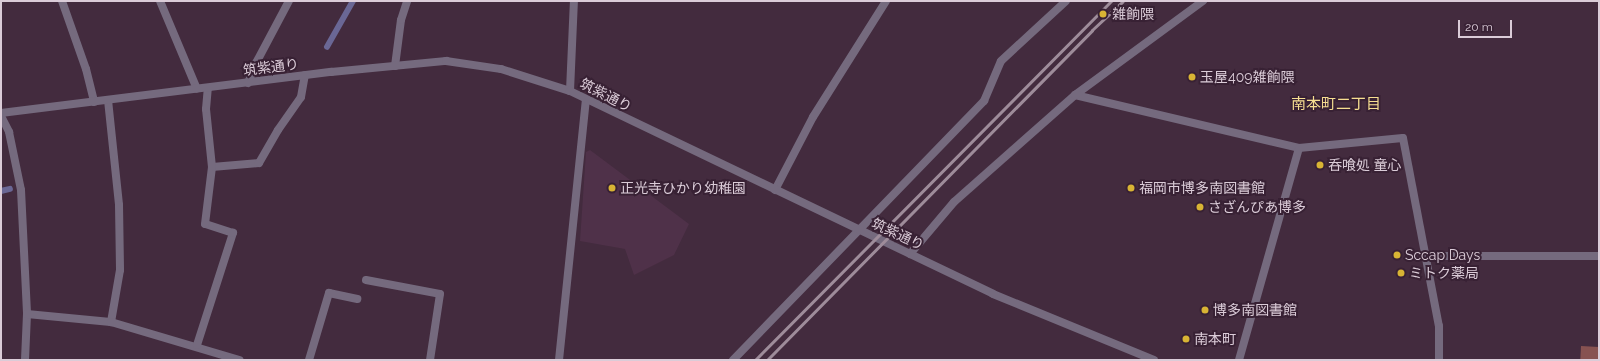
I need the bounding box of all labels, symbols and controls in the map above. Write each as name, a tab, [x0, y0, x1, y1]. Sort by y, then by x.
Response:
place label: 雑餉隈	[1112, 6, 1154, 22]
marker: 雑餉隈	[1097, 8, 1109, 20]
scale bar	[1460, 12, 1514, 38]
text: 20 m	[1465, 20, 1493, 34]
street label: 筑紫通り	[242, 55, 300, 79]
place label: 玉屋409雑餉隈	[1200, 69, 1294, 85]
marker: 玉屋409雑餉隈	[1187, 72, 1197, 82]
street label: 筑紫通り	[577, 75, 635, 115]
district label: 南本町二丁目	[1291, 96, 1381, 114]
place label: 呑喰処 童心	[1328, 157, 1402, 173]
marker: 呑喰処 童心	[1315, 160, 1325, 170]
place label: 正光寺ひかり幼稚園	[620, 180, 746, 196]
place label: 福岡市博多南図書館	[1139, 180, 1265, 196]
marker: 正光寺ひかり幼稚園	[607, 183, 617, 193]
marker: 福岡市博多南図書館	[1126, 183, 1136, 193]
place label: さざんぴあ博多	[1208, 199, 1306, 215]
marker: さざんぴあ博多	[1195, 202, 1205, 212]
street label: 筑紫通り	[869, 215, 927, 253]
place label: Sccap Days	[1405, 247, 1480, 263]
marker: Sccap Days	[1392, 250, 1402, 260]
place label: ミトク薬局	[1409, 265, 1479, 281]
marker: ミトク薬局	[1396, 268, 1406, 278]
place label: 博多南図書館	[1213, 302, 1297, 318]
marker: 博多南図書館	[1200, 305, 1210, 315]
place label: 南本町	[1194, 331, 1236, 347]
marker: 南本町	[1181, 334, 1191, 344]

